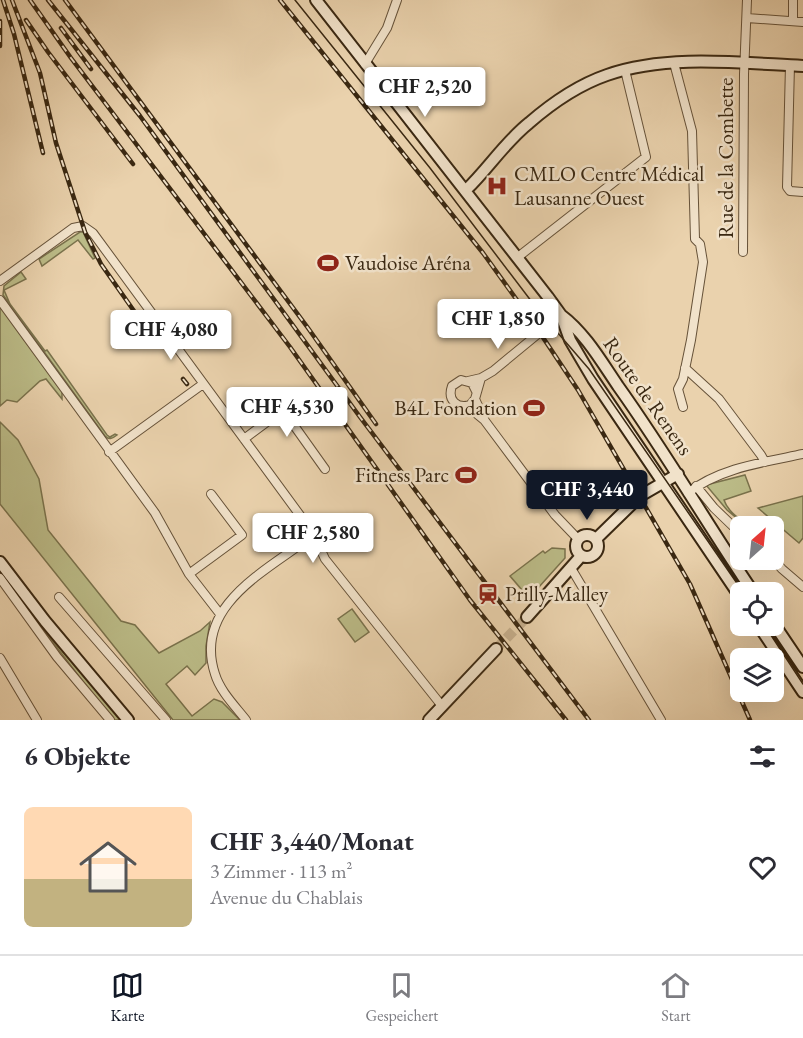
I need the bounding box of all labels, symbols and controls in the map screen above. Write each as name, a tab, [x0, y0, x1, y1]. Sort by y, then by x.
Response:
pin: CHF 2,520	[356, 67, 494, 118]
text: CHF 2,520	[378, 73, 472, 99]
street label: Rue de la Combette	[712, 77, 739, 239]
place label: CMLO Centre Médical Lausanne Ouest	[514, 160, 704, 211]
hospital icon: CMLO Centre Médical Lausanne Ouest	[485, 174, 509, 198]
place label: Vaudoise Aréna	[345, 249, 472, 276]
sports icon: Vaudoise Aréna	[316, 251, 340, 275]
pin: CHF 1,850	[429, 299, 567, 350]
text: CHF 1,850	[451, 305, 545, 331]
pin: CHF 4,080	[102, 310, 240, 361]
text: CHF 4,080	[124, 316, 218, 342]
street label: Route de Renens	[598, 331, 699, 460]
pin: CHF 4,530	[218, 387, 356, 438]
text: CHF 4,530	[240, 393, 334, 419]
place label: B4L Fondation	[394, 394, 517, 421]
sports icon: B4L Fondation	[522, 396, 546, 420]
place label: Fitness Parc	[355, 461, 449, 488]
sports icon: Fitness Parc	[454, 463, 478, 487]
pin: CHF 3,440	[518, 470, 656, 521]
text: CHF 3,440	[540, 476, 634, 502]
pin: CHF 2,580	[244, 513, 382, 564]
north arrow	[730, 516, 784, 570]
map controls	[730, 516, 784, 702]
text: CHF 2,580	[266, 519, 360, 545]
place label: Prilly-Malley	[505, 580, 609, 607]
station icon: Prilly-Malley	[476, 582, 500, 606]
button: locate	[730, 582, 784, 636]
button: layers	[730, 648, 784, 702]
text: 6 Objekte	[24, 739, 130, 773]
icon: filters	[746, 740, 779, 773]
text: CHF 3,440/Monat	[210, 824, 414, 858]
icon: home	[72, 831, 144, 903]
icon: heart	[746, 851, 779, 884]
text: 3 Zimmer · 113 m²	[210, 858, 353, 884]
text: Avenue du Chablais	[210, 884, 363, 910]
tab: Karte	[111, 969, 144, 1026]
tab: Gespeichert	[365, 969, 438, 1026]
tab: Start	[659, 969, 692, 1026]

